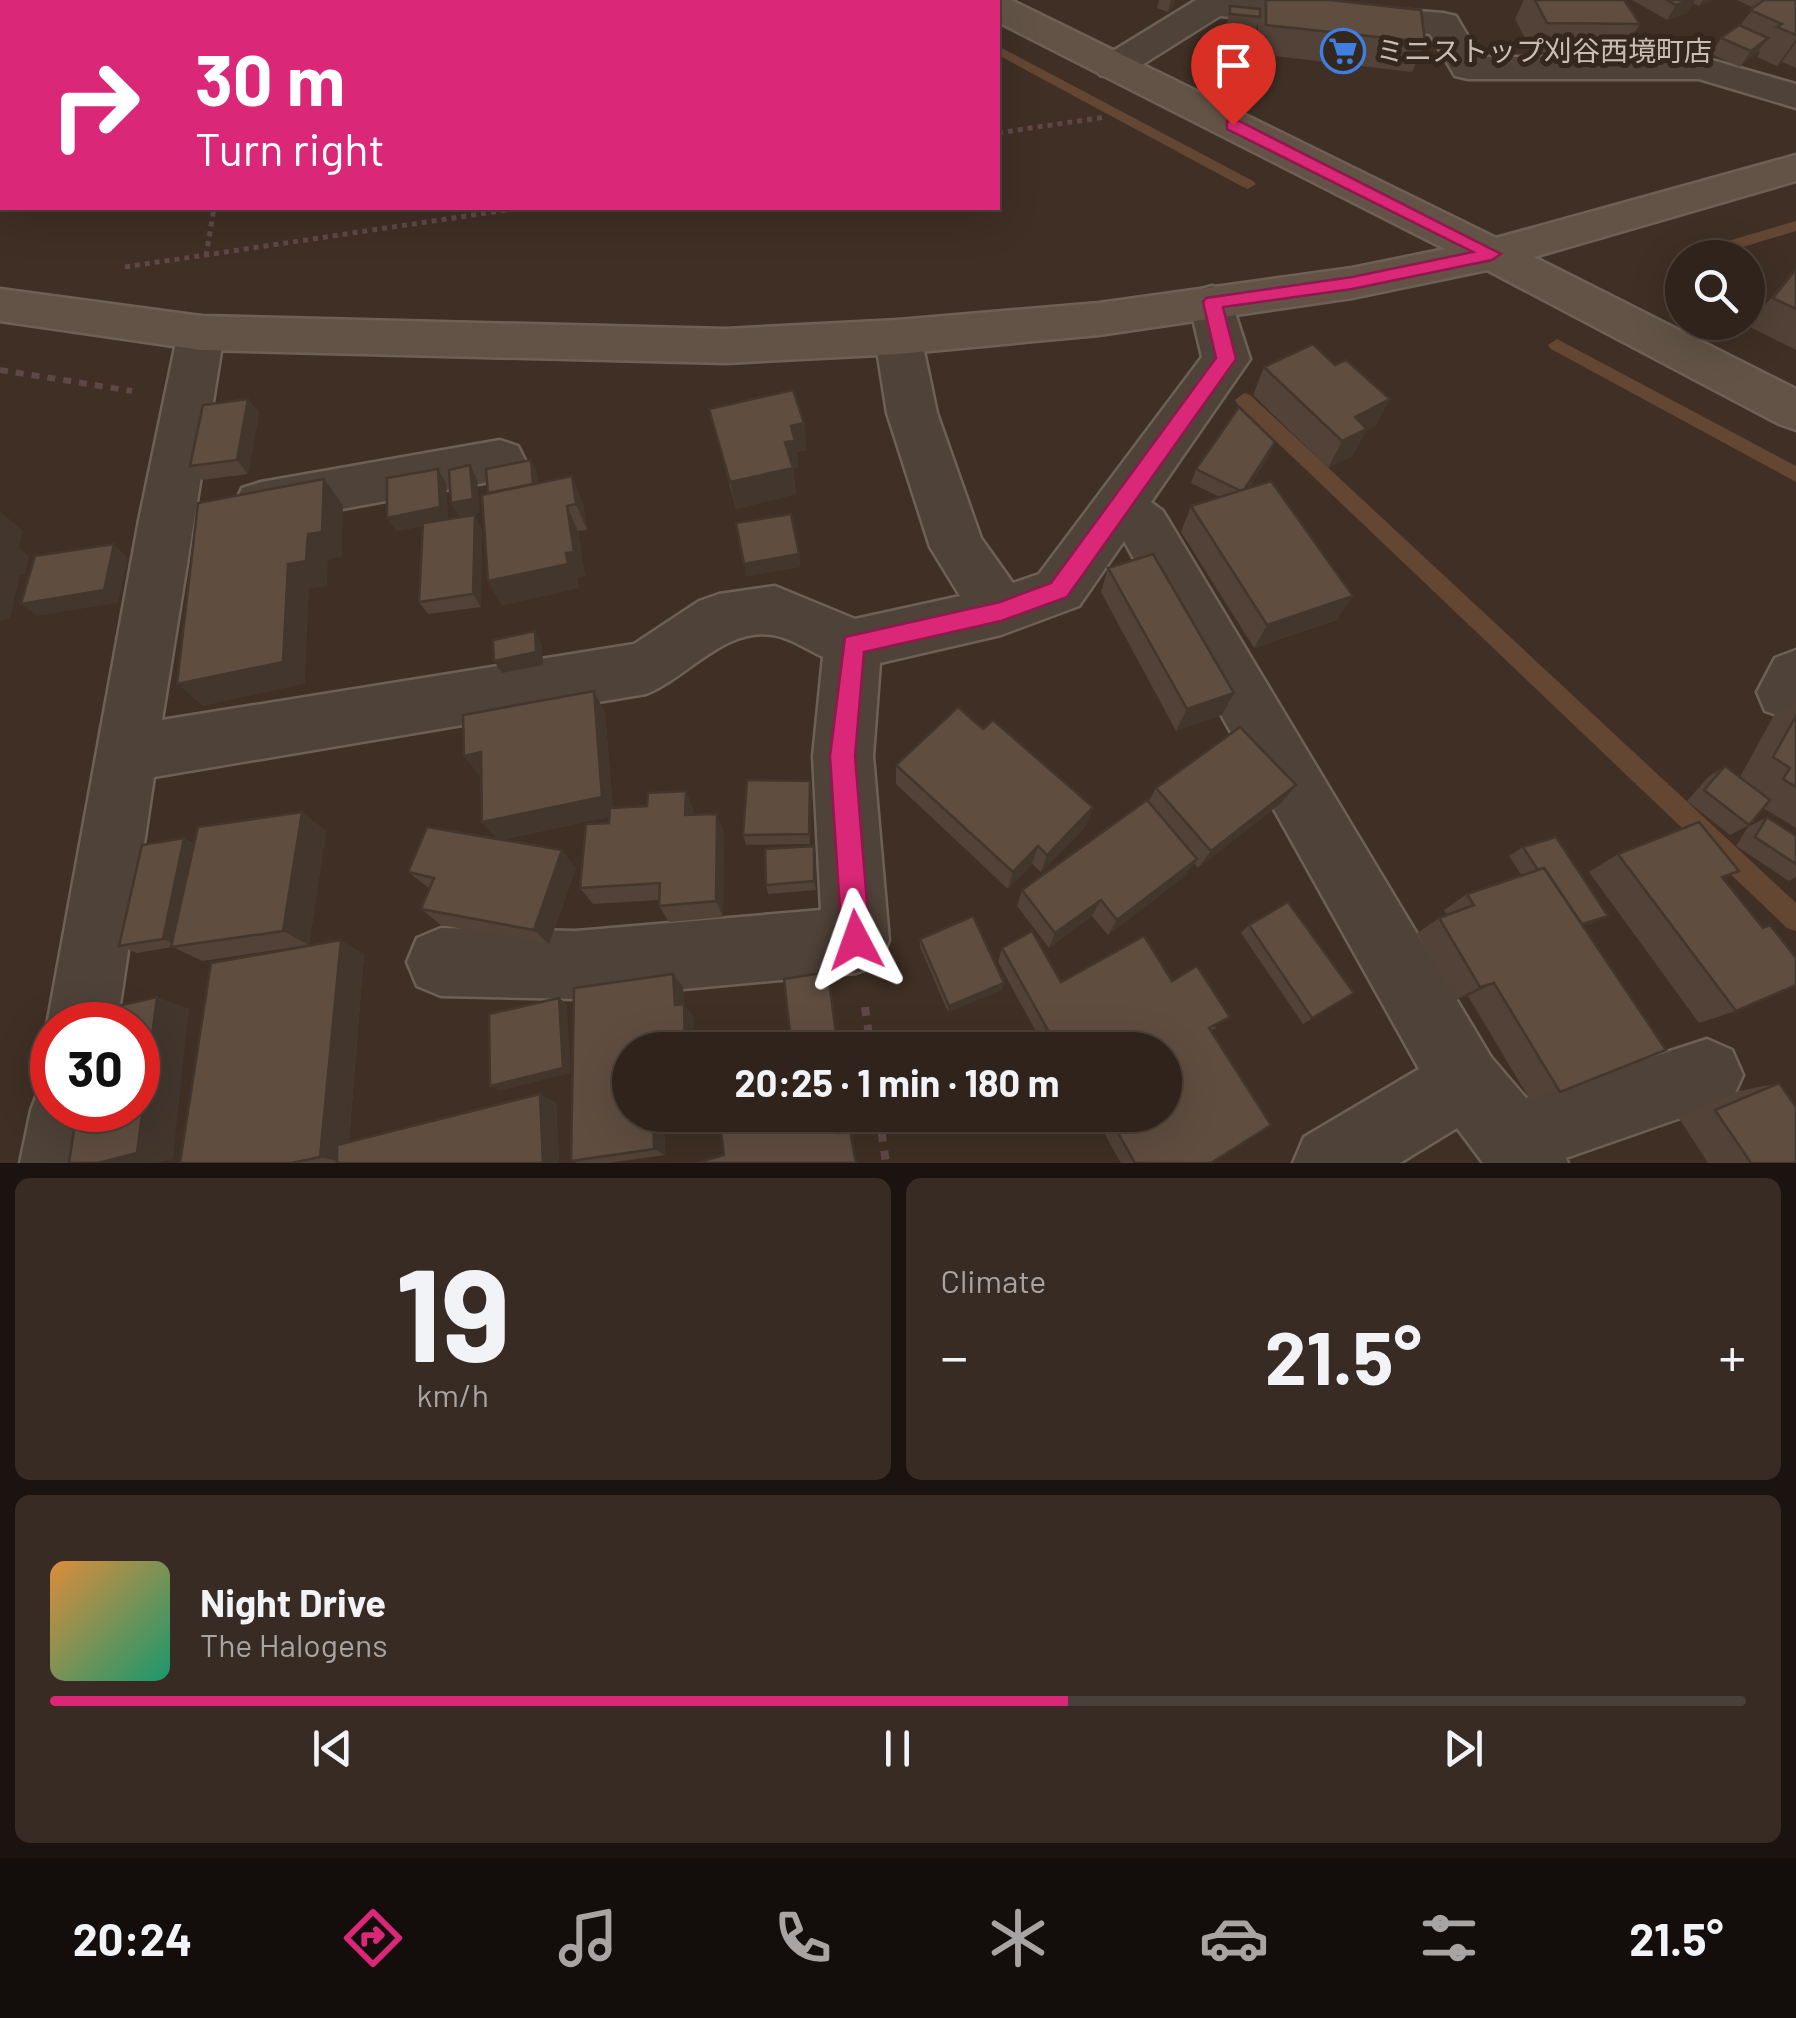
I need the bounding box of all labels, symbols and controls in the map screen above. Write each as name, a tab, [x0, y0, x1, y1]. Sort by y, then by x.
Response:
pin	[1191, 23, 1276, 126]
supermarket icon: ミニストップ刈谷西境町店	[1320, 28, 1366, 74]
place label: ミニストップ刈谷西境町店	[1376, 33, 1712, 67]
text: 30 m	[195, 36, 345, 120]
icon: arrive	[1206, 38, 1261, 93]
icon: right	[30, 40, 160, 170]
text: Turn right	[195, 121, 385, 175]
map controls	[1665, 240, 1765, 340]
button: search	[1665, 240, 1765, 340]
position arrow	[804, 888, 908, 992]
speed limit sign: 30	[30, 1002, 160, 1132]
text: 20:25 · 1 min · 180 m	[734, 1059, 1060, 1105]
text: 19	[395, 1232, 510, 1388]
text: Climate	[941, 1261, 1046, 1299]
text: 21.5°	[1265, 1310, 1422, 1400]
text: −	[941, 1322, 968, 1388]
text: +	[1718, 1322, 1746, 1388]
text: km/h	[417, 1375, 489, 1413]
text: Night Drive	[200, 1579, 386, 1625]
text: The Halogens	[200, 1625, 388, 1663]
icon: previous	[305, 1721, 360, 1776]
icon: pause	[870, 1721, 925, 1776]
icon: next	[1436, 1721, 1491, 1776]
icon: directions	[338, 1903, 408, 1973]
icon: music	[553, 1903, 623, 1973]
icon: phone	[768, 1903, 838, 1973]
icon: climate	[983, 1903, 1053, 1973]
icon: car	[1199, 1903, 1269, 1973]
icon: filters	[1414, 1903, 1484, 1973]
text: 20:24	[73, 1911, 192, 1965]
text: 21.5°	[1629, 1911, 1723, 1965]

